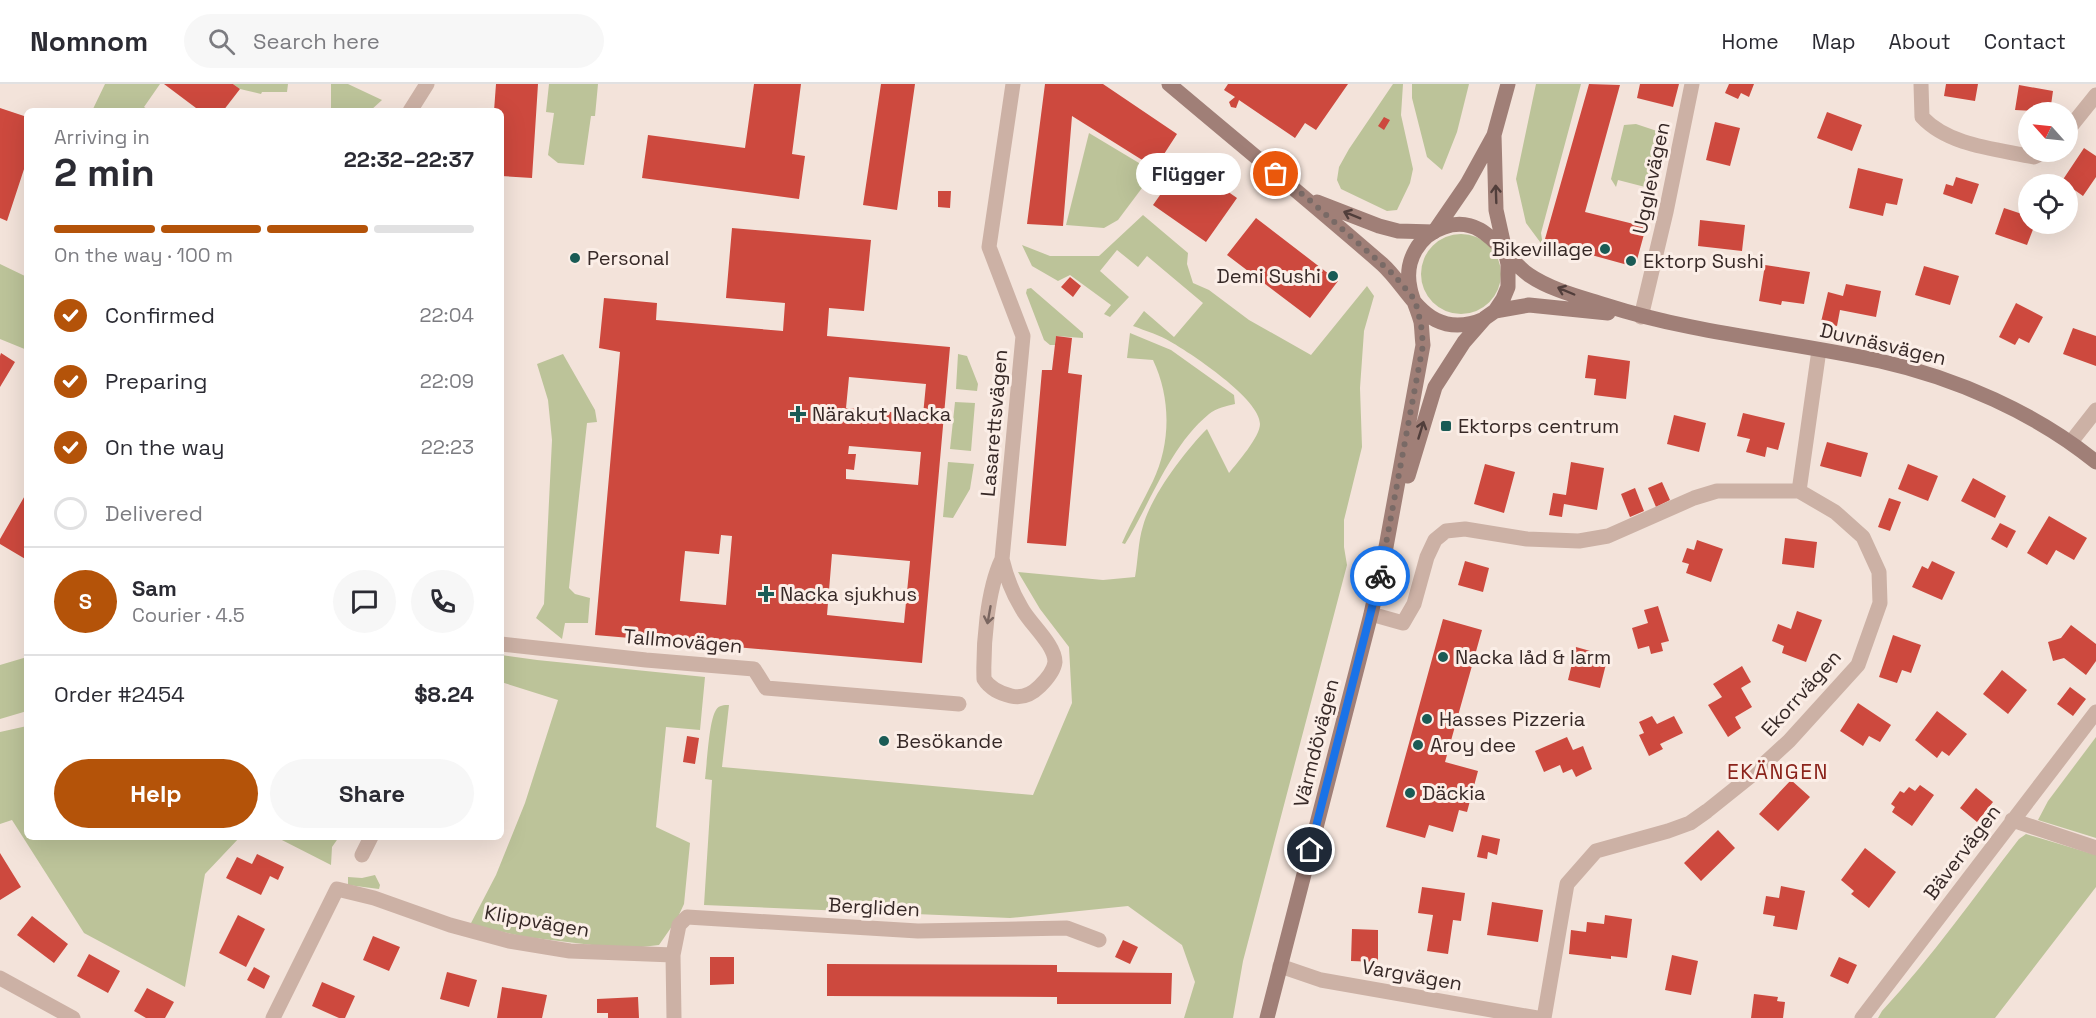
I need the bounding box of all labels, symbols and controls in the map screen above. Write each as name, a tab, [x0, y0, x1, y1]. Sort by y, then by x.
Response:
search box	[184, 14, 604, 68]
text: Nomnom	[30, 23, 148, 59]
icon: search	[205, 25, 238, 58]
text: Search here	[253, 27, 380, 55]
text: Home	[1721, 28, 1779, 55]
text: Map	[1812, 28, 1856, 55]
text: About	[1889, 28, 1951, 55]
text: Contact	[1984, 28, 2066, 55]
north arrow	[2018, 102, 2078, 162]
map controls	[2018, 102, 2078, 234]
street label: Ugglevägen	[1626, 120, 1676, 236]
text: Arriving in	[54, 124, 150, 150]
text: 22:32–22:37	[344, 145, 474, 173]
text: 2 min	[54, 148, 155, 197]
pin	[1250, 148, 1301, 199]
callout: Flügger	[1135, 153, 1240, 195]
icon: bag	[1259, 157, 1292, 190]
text: Flügger	[1152, 161, 1225, 187]
button: locate	[2018, 174, 2078, 234]
one-way arrow	[1490, 184, 1501, 204]
one-way arrow	[1343, 209, 1361, 220]
place label: Bikevillage	[1492, 236, 1593, 262]
text: On the way · 100 m	[54, 242, 233, 268]
marker: Bikevillage	[1598, 242, 1612, 256]
place label: Personal	[587, 245, 669, 271]
place label: Ektorp Sushi	[1643, 248, 1764, 274]
marker: Personal	[568, 251, 582, 265]
marker: Ektorp Sushi	[1624, 254, 1638, 268]
place label: Demi Sushi	[1216, 263, 1321, 289]
marker: Demi Sushi	[1326, 269, 1340, 283]
one-way arrow	[1557, 285, 1575, 297]
icon: check	[54, 299, 87, 332]
text: Confirmed	[105, 301, 215, 329]
text: 22:04	[420, 302, 474, 328]
street label: Duvnäsvägen	[1817, 317, 1949, 371]
street label: Lasarettsvägen	[975, 348, 1013, 498]
icon: check	[54, 365, 87, 398]
text: Preparing	[105, 367, 207, 395]
text: 22:09	[420, 368, 474, 394]
place label: Närakut Nacka	[812, 401, 951, 427]
marker: Närakut Nacka	[789, 405, 807, 423]
place label: Ektorps centrum	[1458, 413, 1619, 439]
marker: Ektorps centrum	[1439, 419, 1453, 433]
one-way arrow	[1417, 421, 1428, 440]
icon: check	[54, 431, 87, 464]
text: On the way	[105, 433, 224, 461]
text: 22:23	[421, 434, 474, 460]
text: Delivered	[105, 499, 203, 527]
courier	[1350, 546, 1410, 606]
icon: bike	[1364, 560, 1397, 593]
button: chat	[333, 570, 396, 633]
button: phone	[411, 570, 474, 633]
text: Sam	[132, 574, 177, 602]
place label: Nacka sjukhus	[780, 581, 917, 607]
marker: Nacka sjukhus	[757, 585, 775, 603]
text: S	[79, 587, 92, 615]
text: Courier · 4.5	[132, 602, 245, 628]
one-way arrow	[983, 605, 994, 625]
street label: Tallmovägen	[623, 623, 743, 659]
place label: Nacka låd & larm	[1455, 644, 1611, 670]
street label: Ekorrvägen	[1755, 644, 1847, 742]
marker: Nacka låd & larm	[1436, 650, 1450, 664]
street label: Värmdövägen	[1287, 676, 1345, 810]
text: Order #2454	[54, 680, 185, 708]
text: $8.24	[414, 680, 474, 708]
place label: Hasses Pizzeria	[1439, 706, 1585, 732]
marker: Hasses Pizzeria	[1420, 712, 1434, 726]
place label: Besökande	[896, 728, 1003, 754]
place label: Aroy dee	[1430, 732, 1516, 758]
marker: Besökande	[877, 734, 891, 748]
marker: Aroy dee	[1411, 738, 1425, 752]
district label: EKÄNGEN	[1727, 758, 1829, 785]
button: Help	[54, 759, 258, 828]
button: Share	[270, 759, 474, 828]
place label: Däckia	[1422, 780, 1486, 806]
marker: Däckia	[1403, 786, 1417, 800]
street label: Bävervägen	[1918, 799, 2006, 905]
pin	[1284, 824, 1335, 875]
icon: home	[1293, 833, 1326, 866]
street label: Bergliden	[827, 892, 921, 922]
street label: Klippvägen	[483, 899, 591, 943]
street label: Vargvägen	[1360, 953, 1464, 997]

